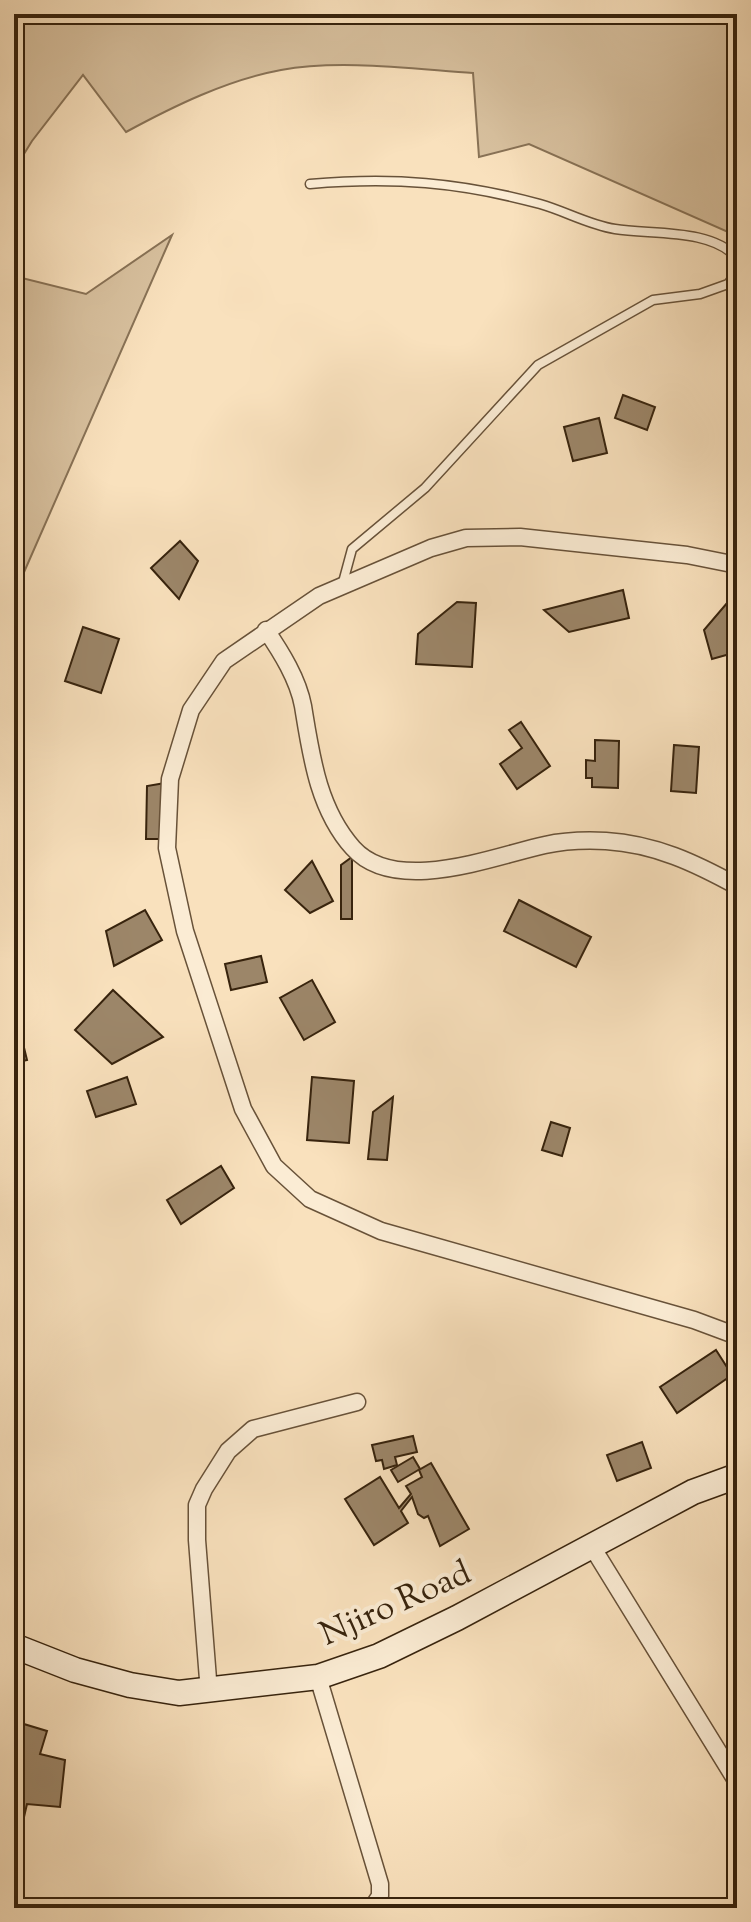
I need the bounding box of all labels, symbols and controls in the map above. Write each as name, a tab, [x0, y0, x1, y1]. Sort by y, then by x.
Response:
street label: Njiro Road	[312, 1550, 480, 1660]

